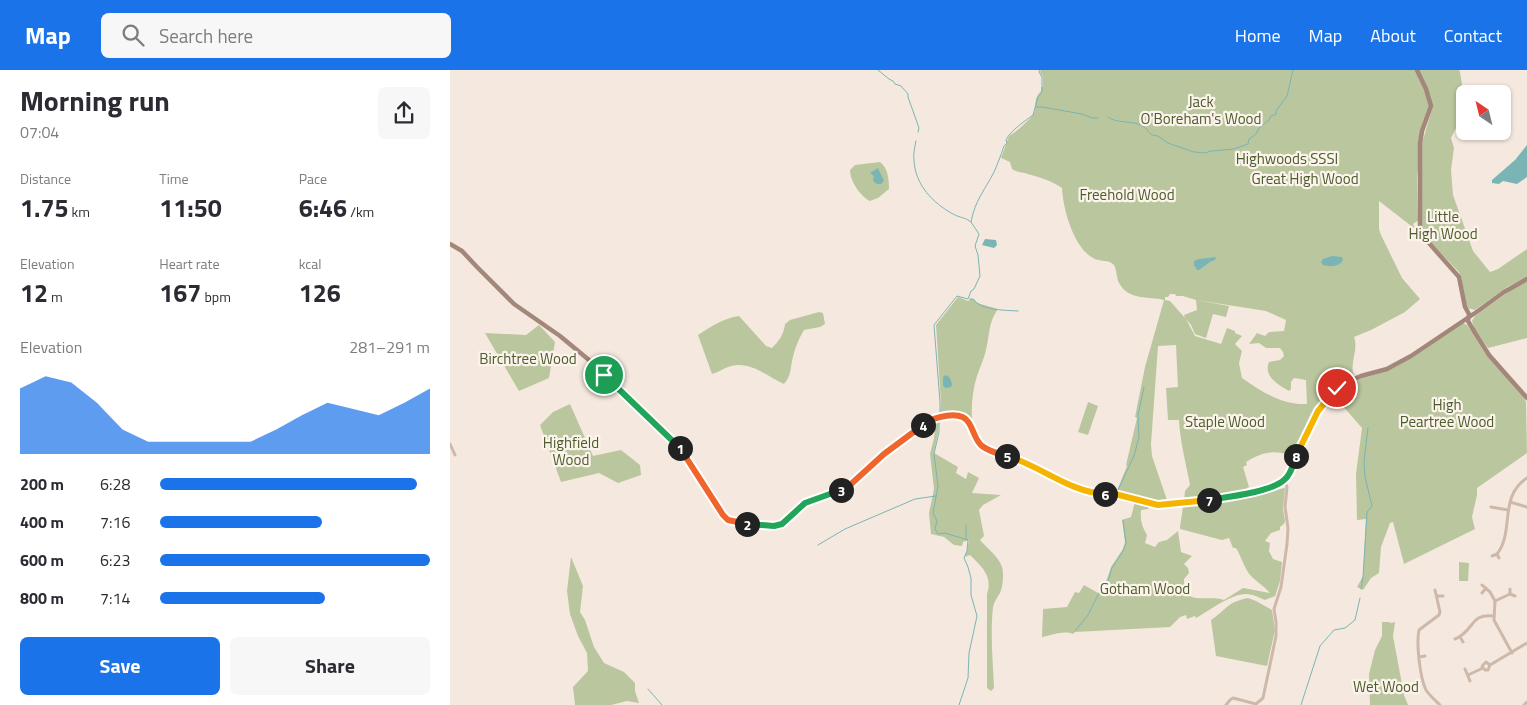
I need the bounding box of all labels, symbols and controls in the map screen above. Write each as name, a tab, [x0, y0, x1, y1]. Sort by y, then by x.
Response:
search box	[101, 13, 451, 58]
text: Map	[25, 17, 71, 53]
icon: search	[119, 21, 147, 49]
text: Search here	[159, 21, 253, 50]
text: Home	[1235, 22, 1281, 49]
text: Map	[1309, 22, 1342, 49]
text: About	[1370, 22, 1416, 49]
text: Contact	[1444, 22, 1502, 49]
text: Morning run	[20, 79, 170, 122]
north arrow	[1456, 85, 1511, 140]
map controls	[1456, 85, 1511, 140]
button: share	[378, 87, 430, 139]
park label: Jack O'Boreham's Wood	[1141, 90, 1261, 130]
text: 07:04	[20, 120, 59, 144]
park label: Highwoods SSSI	[1236, 147, 1338, 170]
park label: Great High Wood	[1251, 167, 1359, 190]
text: Distance	[20, 168, 71, 189]
text: Time	[159, 168, 189, 189]
text: Pace	[299, 168, 327, 189]
park label: Freehold Wood	[1079, 183, 1175, 206]
text: 1.75	[20, 189, 68, 227]
text: 11:50	[159, 189, 222, 227]
text: 6:46	[299, 189, 347, 227]
text: km	[68, 201, 90, 222]
text: /km	[347, 201, 374, 222]
park label: Little High Wood	[1408, 205, 1478, 245]
text: Elevation	[20, 253, 74, 274]
text: Heart rate	[159, 253, 219, 274]
text: kcal	[299, 253, 322, 274]
text: 12	[20, 274, 48, 312]
text: 167	[159, 274, 201, 312]
text: 126	[299, 274, 341, 312]
text: m	[48, 286, 63, 307]
text: bpm	[201, 286, 231, 307]
text: Elevation	[20, 335, 82, 359]
text: 281–291 m	[349, 335, 430, 359]
park label: Birchtree Wood	[479, 347, 577, 370]
pin	[583, 354, 625, 396]
icon: arrive	[590, 361, 618, 389]
pin	[1316, 367, 1358, 409]
icon: check	[1323, 374, 1351, 402]
park label: High Peartree Wood	[1400, 393, 1494, 433]
park label: Staple Wood	[1185, 410, 1265, 433]
pin: 4	[910, 412, 936, 438]
text: 4	[920, 415, 927, 436]
park label: Highfield Wood	[543, 431, 599, 471]
pin: 1	[668, 436, 692, 460]
text: 1	[677, 438, 684, 459]
pin: 5	[994, 444, 1020, 468]
pin: 8	[1284, 444, 1308, 468]
text: 5	[1004, 446, 1011, 467]
text: 8	[1293, 446, 1300, 467]
text: 200 m	[20, 472, 64, 496]
text: 6:28	[100, 472, 130, 496]
pin: 3	[828, 478, 854, 502]
text: 3	[838, 480, 845, 501]
pin: 6	[1092, 482, 1118, 506]
text: 6	[1102, 484, 1109, 505]
pin: 7	[1196, 488, 1222, 512]
text: 7	[1206, 490, 1213, 511]
text: 400 m	[20, 510, 64, 534]
text: 7:16	[100, 510, 130, 534]
pin: 2	[734, 512, 760, 536]
text: 2	[744, 514, 751, 535]
text: 600 m	[20, 548, 64, 572]
text: 6:23	[100, 548, 130, 572]
park label: Gotham Wood	[1100, 577, 1190, 600]
text: 800 m	[20, 586, 64, 610]
text: 7:14	[100, 586, 130, 610]
button: Save	[20, 637, 220, 695]
button: Share	[230, 637, 430, 695]
park label: Wet Wood	[1353, 675, 1419, 698]

